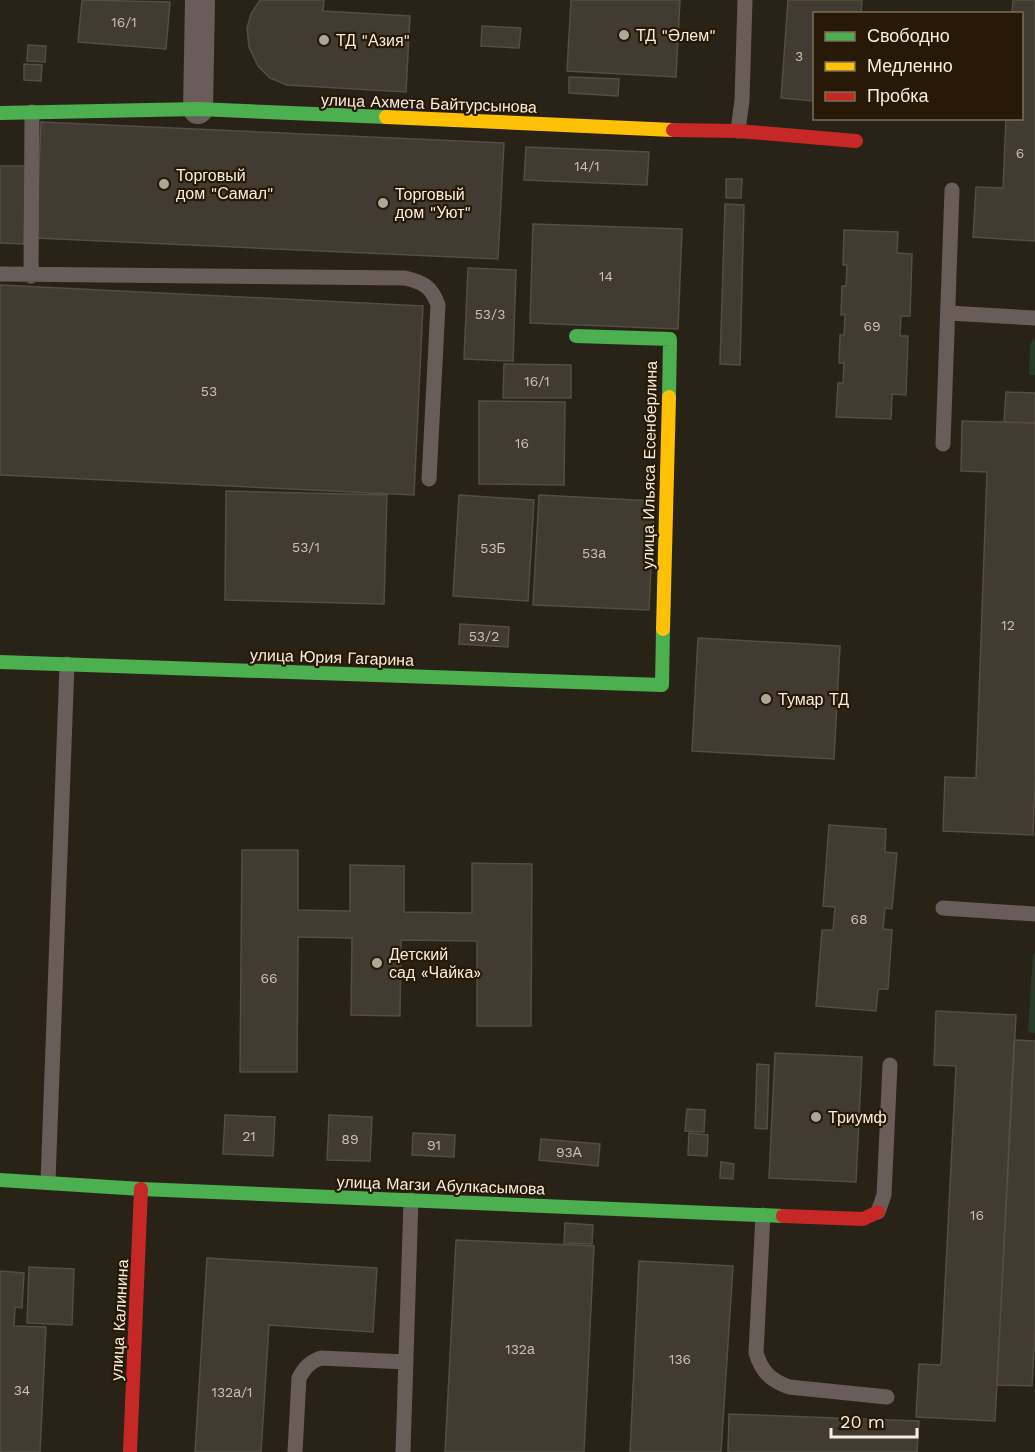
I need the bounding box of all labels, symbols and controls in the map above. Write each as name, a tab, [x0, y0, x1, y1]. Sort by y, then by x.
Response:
legend	[813, 12, 1023, 120]
house number: 16/1	[111, 14, 137, 30]
text: Свободно	[867, 25, 950, 46]
place label: ТД "Әлем"	[636, 26, 716, 45]
marker: ТД "Әлем"	[617, 28, 631, 42]
place label: ТД "Азия"	[336, 31, 410, 50]
marker: ТД "Азия"	[317, 33, 331, 47]
house number: 3	[795, 48, 803, 64]
text: Медленно	[867, 55, 953, 76]
text: Пробка	[867, 85, 930, 106]
street label: улица Ахмета Байтурсынова	[321, 90, 537, 117]
house number: 6	[1016, 145, 1024, 161]
house number: 14/1	[574, 158, 600, 174]
place label: Торговый дом "Самал"	[176, 166, 273, 203]
marker: Торговый дом "Самал"	[157, 177, 171, 191]
place label: Торговый дом "Уют"	[395, 185, 471, 222]
marker: Торговый дом "Уют"	[376, 196, 390, 210]
house number: 14	[599, 268, 613, 284]
house number: 53/3	[475, 306, 505, 322]
house number: 69	[863, 318, 881, 334]
street label: улица Ильяса Есенберлина	[638, 361, 661, 569]
house number: 16/1	[524, 373, 550, 389]
house number: 53	[201, 383, 217, 399]
house number: 16	[515, 435, 529, 451]
house number: 53/1	[292, 539, 320, 555]
house number: 53Б	[480, 540, 506, 556]
house number: 53а	[582, 545, 606, 561]
house number: 12	[1001, 617, 1015, 633]
house number: 53/2	[469, 628, 499, 644]
street label: улица Юрия Гагарина	[250, 645, 414, 670]
place label: Тумар ТД	[778, 690, 849, 709]
marker: Тумар ТД	[759, 692, 773, 706]
house number: 68	[850, 911, 868, 927]
place label: Детский сад «Чайка»	[389, 945, 481, 982]
marker: Детский сад «Чайка»	[370, 956, 384, 970]
house number: 66	[260, 970, 278, 986]
place label: Триумф	[828, 1108, 887, 1127]
marker: Триумф	[809, 1110, 823, 1124]
house number: 21	[242, 1128, 256, 1144]
house number: 89	[341, 1131, 359, 1147]
house number: 91	[427, 1137, 441, 1153]
house number: 93А	[556, 1144, 583, 1160]
street label: улица Магзи Абулкасымова	[336, 1172, 546, 1199]
house number: 16	[970, 1207, 984, 1223]
street label: улица Калинина	[107, 1259, 132, 1381]
house number: 132а	[505, 1341, 535, 1357]
house number: 136	[669, 1351, 691, 1367]
house number: 34	[14, 1382, 30, 1398]
house number: 132а/1	[211, 1384, 253, 1400]
scale bar	[831, 1401, 916, 1439]
text: 20 m	[840, 1411, 885, 1432]

